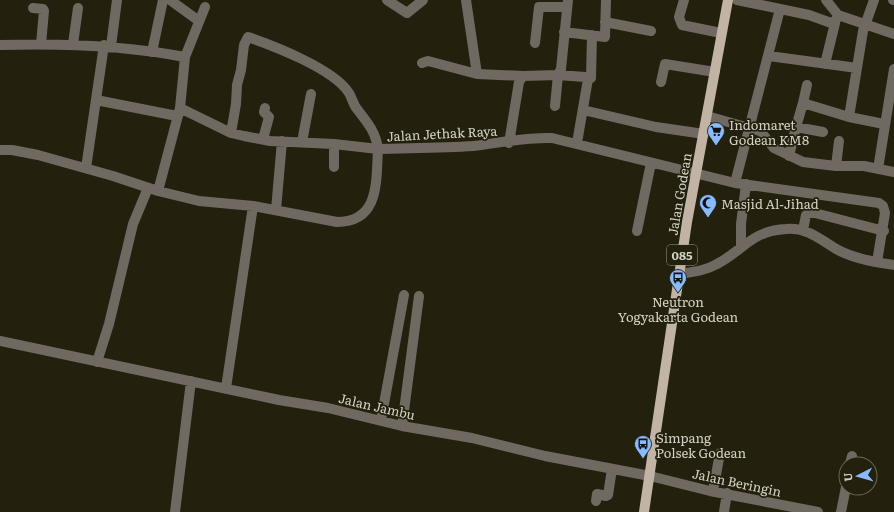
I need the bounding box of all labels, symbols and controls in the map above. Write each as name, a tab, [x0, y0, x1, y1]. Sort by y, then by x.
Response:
place label: Indomaret Godean KM8	[729, 115, 809, 149]
street label: Jalan Jethak Raya	[386, 121, 498, 145]
supermarket icon: Indomaret Godean KM8	[706, 121, 726, 146]
street label: Jalan Godean	[662, 151, 696, 237]
mosque icon: Masjid Al-Jihad	[698, 193, 718, 218]
place label: Masjid Al-Jihad	[721, 194, 819, 213]
road number: 085	[667, 245, 697, 265]
bus stop icon: Neutron Yogyakarta Godean	[668, 268, 688, 293]
place label: Neutron Yogyakarta Godean	[618, 292, 739, 326]
street label: Jalan Jambu	[337, 388, 417, 424]
place label: Simpang Polsek Godean	[656, 428, 746, 462]
bus stop icon: Simpang Polsek Godean	[633, 434, 653, 459]
north arrow	[838, 456, 878, 496]
street label: Jalan Beringin	[691, 463, 784, 501]
text: U	[839, 472, 855, 482]

